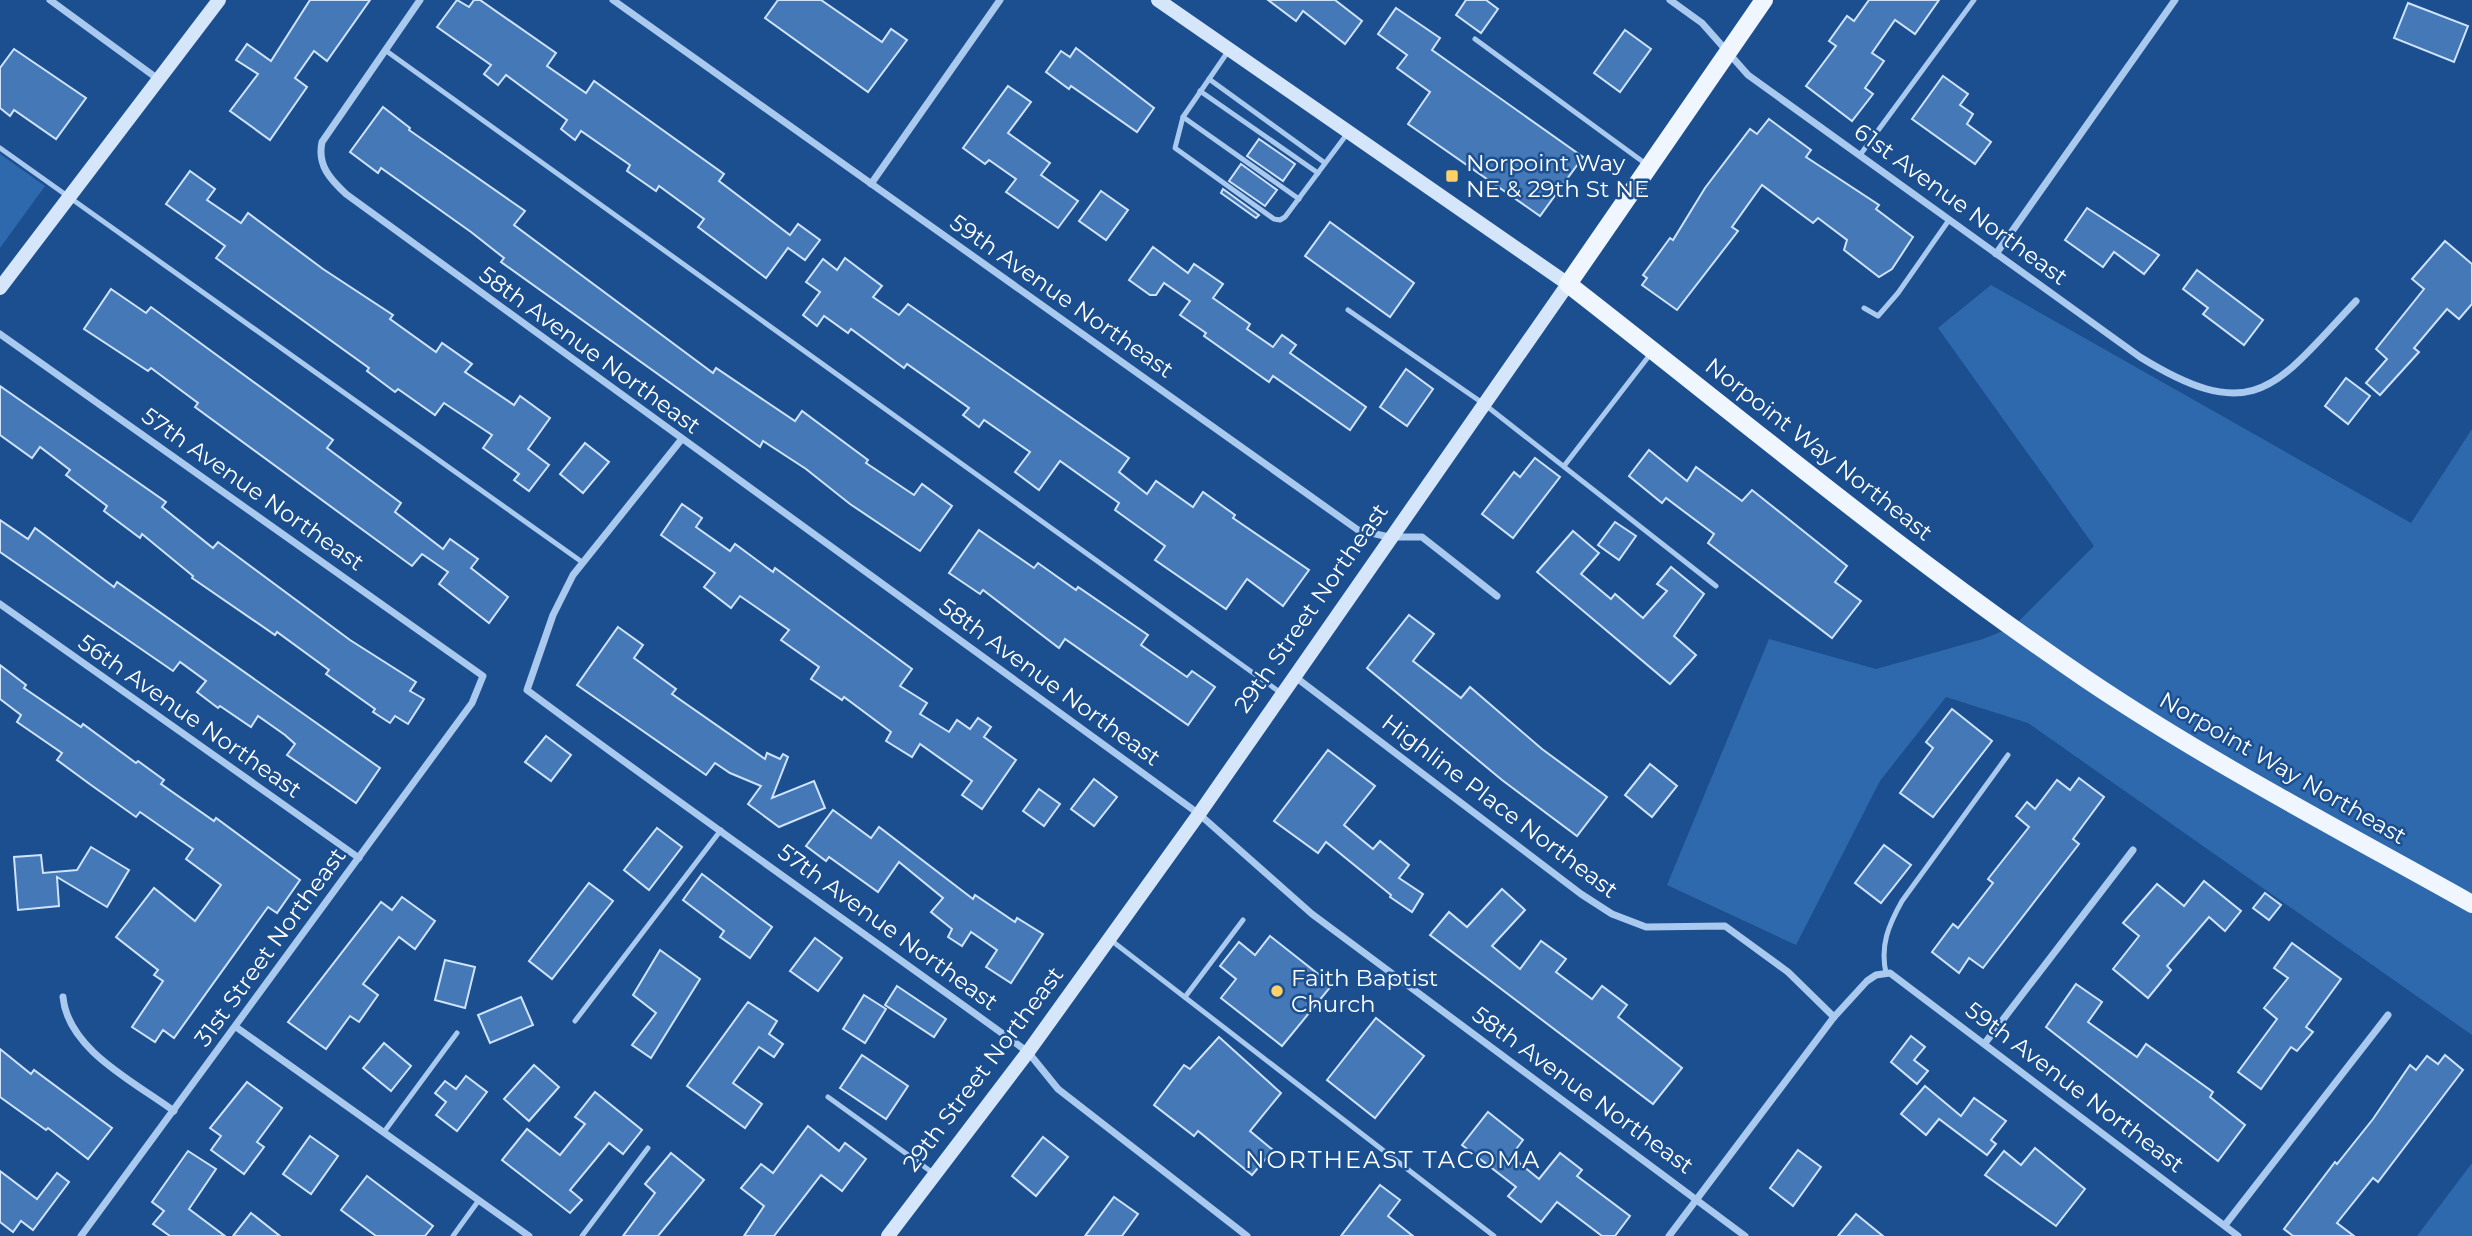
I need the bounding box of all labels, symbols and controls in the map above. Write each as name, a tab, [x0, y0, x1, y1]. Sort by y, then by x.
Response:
street label: 61st Avenue Northeast	[1849, 117, 2073, 291]
place label: Norpoint Way NE & 29th St NE	[1466, 149, 1649, 203]
marker: Norpoint Way NE & 29th St NE	[1444, 168, 1460, 184]
street label: 59th Avenue Northeast	[945, 208, 1179, 384]
street label: 58th Avenue Northeast	[474, 260, 706, 440]
street label: Norpoint Way Northeast	[1700, 352, 1938, 546]
street label: 57th Avenue Northeast	[136, 402, 370, 576]
street label: 29th Street Northeast	[1228, 498, 1394, 718]
street label: 58th Avenue Northeast	[934, 592, 1166, 772]
street label: 56th Avenue Northeast	[73, 628, 307, 804]
street label: Norpoint Way Northeast	[2155, 686, 2411, 850]
street label: Highline Place Northeast	[1376, 708, 1624, 904]
street label: 57th Avenue Northeast	[773, 838, 1003, 1016]
street label: 31st Street Northeast	[189, 842, 351, 1052]
street label: 29th Street Northeast	[897, 961, 1069, 1177]
place label: Faith Baptist Church	[1291, 964, 1438, 1018]
marker: Faith Baptist Church	[1269, 983, 1285, 999]
street label: 59th Avenue Northeast	[1960, 996, 2190, 1178]
street label: 58th Avenue Northeast	[1467, 1000, 1699, 1180]
district label: NORTHEAST TACOMA	[1245, 1145, 1541, 1174]

